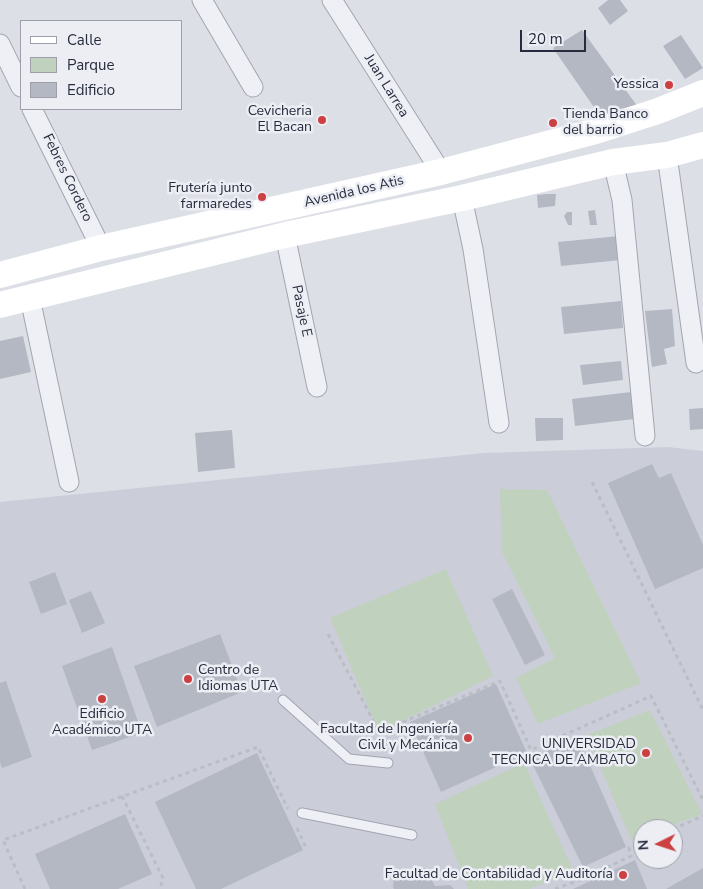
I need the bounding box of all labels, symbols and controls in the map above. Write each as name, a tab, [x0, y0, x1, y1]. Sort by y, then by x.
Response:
legend	[20, 20, 182, 110]
scale bar	[523, 20, 589, 52]
text: 20 m	[528, 29, 563, 49]
text: Calle	[67, 30, 102, 50]
street label: Juan Larrea	[360, 51, 412, 121]
text: Parque	[67, 55, 115, 75]
place label: Yessica	[614, 77, 659, 93]
marker: Yessica	[663, 79, 675, 91]
text: Edificio	[67, 80, 115, 100]
place label: Cevicheria El Bacan	[248, 104, 312, 136]
place label: Tienda Banco del barrio	[563, 107, 648, 140]
marker: Cevicheria El Bacan	[316, 114, 328, 126]
marker: Tienda Banco del barrio	[547, 117, 559, 129]
street label: Febres Cordero	[38, 131, 96, 225]
street label: Avenida los Atis	[302, 172, 406, 212]
place label: Frutería junto farmaredes	[168, 181, 252, 213]
marker: Frutería junto farmaredes	[256, 191, 268, 203]
street label: Pasaje E	[287, 284, 315, 338]
place label: Centro de Idiomas UTA	[198, 663, 278, 696]
marker: Centro de Idiomas UTA	[182, 673, 194, 685]
marker: Edificio Académico UTA	[96, 693, 108, 705]
place label: Edificio Académico UTA	[52, 707, 152, 740]
place label: Facultad de Ingeniería Civil y Mecánica	[320, 722, 458, 754]
marker: Facultad de Ingeniería Civil y Mecánica	[462, 732, 474, 744]
place label: UNIVERSIDAD TECNICA DE AMBATO	[492, 737, 636, 770]
marker: UNIVERSIDAD TECNICA DE AMBATO	[640, 747, 652, 759]
north arrow	[633, 819, 683, 869]
text: N	[634, 839, 653, 851]
place label: Facultad de Contabilidad y Auditoría	[385, 867, 613, 883]
marker: Facultad de Contabilidad y Auditoría	[617, 869, 629, 881]

